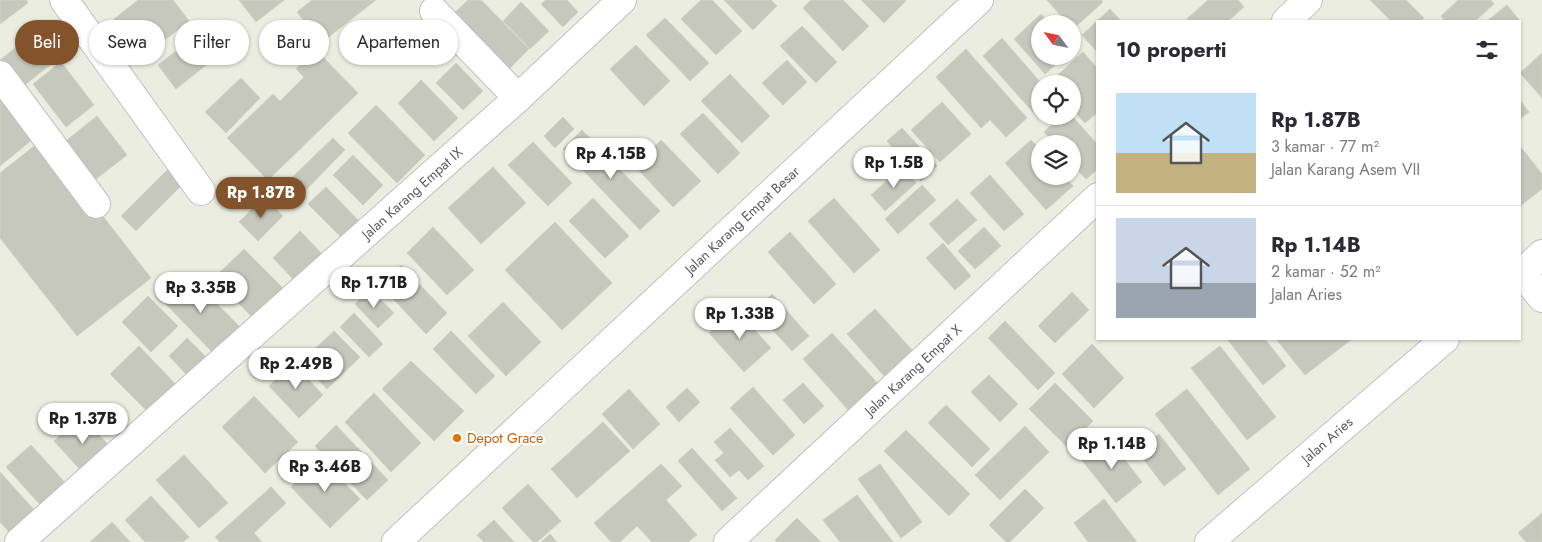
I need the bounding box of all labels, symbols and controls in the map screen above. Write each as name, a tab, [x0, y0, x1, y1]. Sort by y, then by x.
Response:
north arrow	[1031, 15, 1081, 65]
map controls	[1031, 15, 1081, 185]
chip: Beli	[15, 20, 79, 65]
chip: Sewa	[89, 20, 165, 65]
chip: Filter	[175, 20, 249, 65]
chip: Baru	[259, 20, 329, 65]
chip: Apartemen	[339, 20, 458, 65]
text: 10 properti	[1116, 35, 1227, 65]
icon: filters	[1473, 36, 1501, 64]
button: locate	[1031, 75, 1081, 125]
text: Rp 1.87B	[1271, 105, 1361, 135]
icon: home	[1156, 113, 1216, 173]
button: layers	[1031, 135, 1081, 185]
text: 3 kamar · 77 m²	[1271, 135, 1379, 158]
pin: Rp 4.15B	[559, 138, 663, 180]
street label: Jalan Karang Empat IX	[356, 142, 467, 245]
text: Rp 4.15B	[576, 142, 646, 165]
pin: Rp 1.5B	[848, 146, 940, 189]
text: Rp 1.5B	[864, 151, 924, 174]
text: Jalan Karang Asem VII	[1271, 158, 1420, 181]
street label: Jalan Karang Empat Besar	[679, 161, 804, 280]
pin: Rp 1.87B	[209, 176, 313, 219]
text: Rp 1.87B	[227, 181, 295, 204]
text: Rp 1.14B	[1271, 230, 1361, 260]
icon: home	[1156, 238, 1216, 298]
text: 2 kamar · 52 m²	[1271, 260, 1381, 283]
pin: Rp 1.71B	[322, 266, 426, 309]
text: Rp 1.71B	[341, 271, 407, 294]
pin: Rp 3.35B	[149, 272, 253, 314]
text: Rp 3.35B	[166, 276, 236, 299]
text: Jalan Aries	[1271, 283, 1342, 306]
pin: Rp 1.33B	[688, 298, 792, 340]
text: Rp 1.33B	[706, 302, 774, 325]
street label: Jalan Karang Empat X	[859, 320, 966, 422]
pin: Rp 2.49B	[244, 348, 348, 390]
text: Rp 2.49B	[259, 352, 333, 375]
pin: Rp 1.37B	[31, 402, 135, 445]
text: Rp 1.37B	[49, 407, 117, 430]
street label: Jalan Aries	[1295, 412, 1357, 469]
place label: Depot Grace	[467, 428, 543, 448]
pin: Rp 1.14B	[1060, 428, 1164, 470]
marker: Depot Grace	[451, 432, 463, 444]
text: Rp 1.14B	[1078, 432, 1146, 455]
pin: Rp 3.46B	[273, 450, 377, 493]
text: Rp 3.46B	[289, 455, 361, 478]

